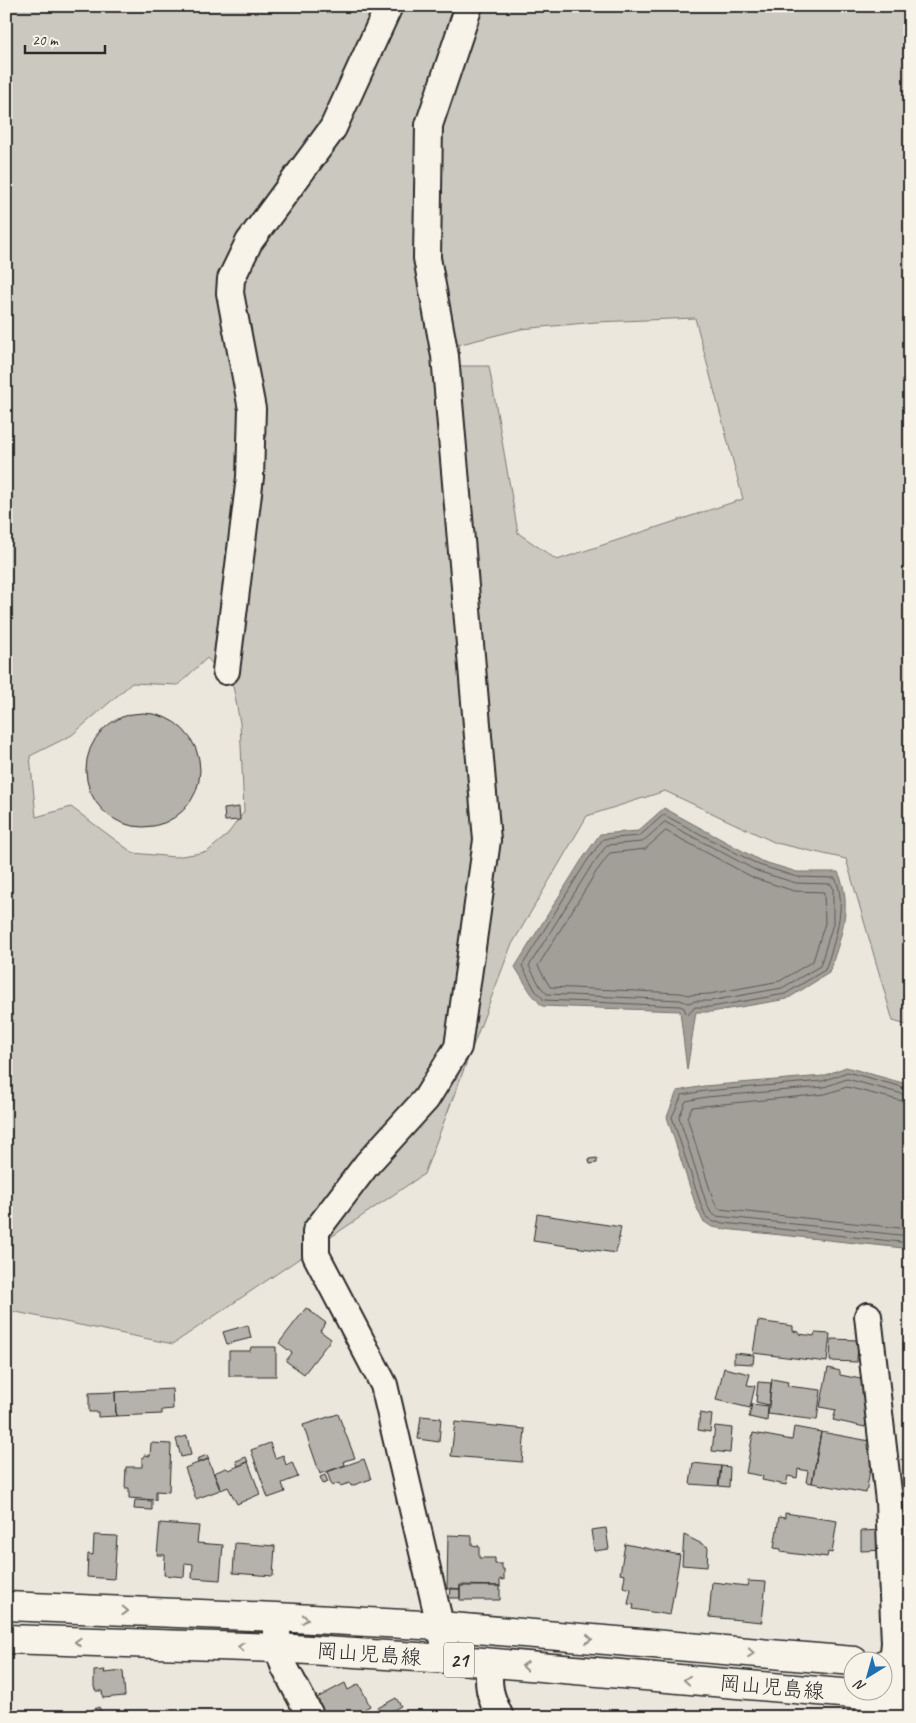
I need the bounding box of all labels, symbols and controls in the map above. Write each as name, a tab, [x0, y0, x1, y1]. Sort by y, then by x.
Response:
scale bar	[25, 22, 105, 54]
text: 20 m	[32, 31, 59, 50]
one-way arrow	[121, 1605, 129, 1616]
one-way arrow	[301, 1613, 309, 1624]
one-way arrow	[585, 1633, 593, 1644]
one-way arrow	[74, 1637, 82, 1647]
street label: 岡山児島線	[316, 1637, 422, 1671]
one-way arrow	[236, 1642, 244, 1652]
road number: 21	[444, 1642, 474, 1678]
one-way arrow	[747, 1647, 755, 1658]
north arrow	[844, 1650, 894, 1700]
one-way arrow	[521, 1661, 529, 1672]
street label: 岡山児島線	[719, 1669, 825, 1705]
one-way arrow	[683, 1675, 691, 1686]
text: N	[850, 1675, 869, 1695]

